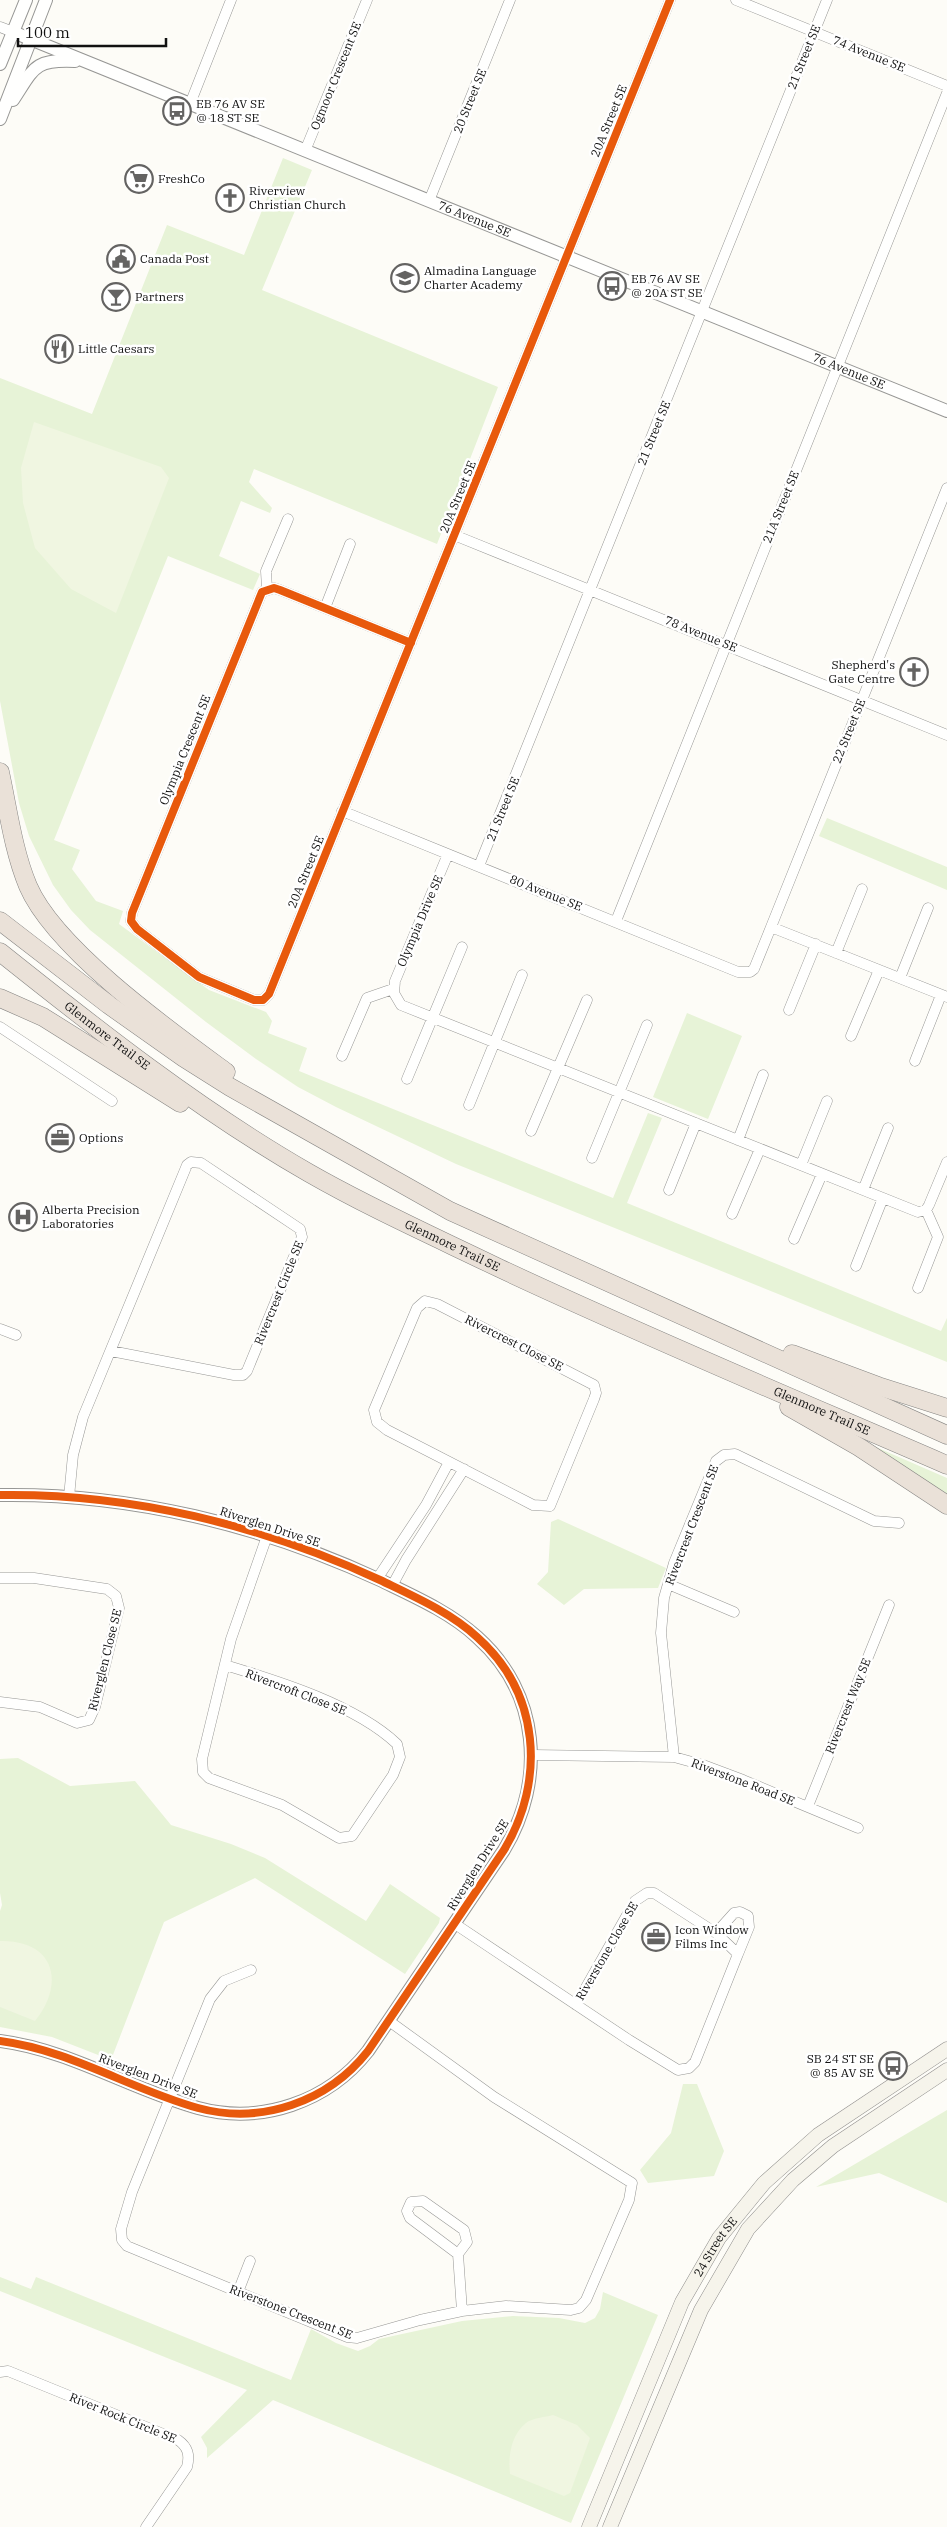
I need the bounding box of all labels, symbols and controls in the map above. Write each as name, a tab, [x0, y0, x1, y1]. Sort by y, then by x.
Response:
scale bar	[18, 15, 165, 47]
street label: Ogmoor Crescent SE	[307, 19, 364, 132]
street label: 21 Street SE	[784, 22, 823, 91]
text: 100 m	[25, 23, 70, 42]
street label: 74 Avenue SE	[831, 32, 908, 75]
street label: 20 Street SE	[450, 66, 489, 135]
street label: 20A Street SE	[587, 82, 630, 159]
bus stop icon: EB 76 AV SE @ 18 ST SE	[162, 96, 192, 126]
place label: EB 76 AV SE @ 18 ST SE	[196, 96, 265, 125]
supermarket icon: FreshCo	[124, 164, 154, 194]
place label: FreshCo	[158, 171, 205, 186]
church icon: Riverview Christian Church	[215, 183, 245, 213]
place label: Riverview Christian Church	[249, 183, 346, 212]
street label: 76 Avenue SE	[436, 197, 513, 240]
public building icon: Canada Post	[106, 244, 136, 274]
place label: Canada Post	[140, 251, 209, 266]
school or university icon: Almadina Language Charter Academy	[390, 263, 420, 293]
place label: Almadina Language Charter Academy	[424, 263, 536, 292]
bus stop icon: EB 76 AV SE @ 20A ST SE	[597, 271, 627, 301]
place label: EB 76 AV SE @ 20A ST SE	[631, 271, 703, 300]
bar icon: Partners	[101, 282, 131, 312]
place label: Partners	[135, 289, 184, 304]
restaurant icon: Little Caesars	[44, 334, 74, 364]
place label: Little Caesars	[78, 341, 154, 356]
street label: 76 Avenue SE	[811, 349, 887, 392]
street label: 21 Street SE	[634, 398, 673, 467]
street label: 20A Street SE	[436, 458, 479, 535]
street label: 21A Street SE	[759, 468, 802, 545]
street label: 78 Avenue SE	[663, 612, 740, 655]
place label: Shepherd's Gate Centre	[829, 657, 895, 686]
church icon: Shepherd's Gate Centre	[899, 657, 929, 687]
street label: Olympia Crescent SE	[156, 692, 214, 807]
street label: 22 Street SE	[829, 696, 868, 765]
street label: 21 Street SE	[483, 774, 522, 843]
street label: 20A Street SE	[284, 833, 327, 910]
street label: 80 Avenue SE	[508, 871, 585, 914]
street label: Olympia Drive SE	[393, 873, 446, 969]
street label: Glenmore Trail SE	[62, 998, 153, 1073]
office icon: Options	[45, 1123, 75, 1153]
place label: Options	[79, 1130, 123, 1145]
hospital icon: Alberta Precision Laboratories	[8, 1202, 38, 1232]
place label: Alberta Precision Laboratories	[42, 1202, 140, 1231]
street label: Glenmore Trail SE	[402, 1216, 503, 1274]
street label: Rivercrest Circle SE	[251, 1238, 306, 1347]
street label: Rivercrest Close SE	[462, 1311, 566, 1374]
street label: Glenmore Trail SE	[772, 1383, 873, 1438]
street label: Rivercrest Crescent SE	[662, 1462, 721, 1587]
street label: Riverglen Drive SE	[218, 1503, 322, 1550]
street label: Riverglen Close SE	[85, 1607, 124, 1713]
street label: Rivercrest Way SE	[821, 1656, 874, 1756]
street label: Rivercroft Close SE	[243, 1665, 349, 1718]
street label: Riverstone Road SE	[689, 1755, 797, 1808]
street label: Riverglen Drive SE	[443, 1816, 512, 1913]
street label: Riverstone Close SE	[572, 1899, 641, 2003]
office icon: Icon Window Films Inc	[641, 1922, 671, 1952]
place label: Icon Window Films Inc	[675, 1922, 749, 1951]
street label: Riverglen Drive SE	[97, 2050, 200, 2101]
place label: SB 24 ST SE @ 85 AV SE	[807, 2051, 874, 2080]
bus stop icon: SB 24 ST SE @ 85 AV SE	[878, 2051, 908, 2081]
street label: 24 Street SE	[690, 2214, 740, 2279]
street label: Riverstone Crescent SE	[227, 2281, 355, 2342]
street label: River Rock Circle SE	[67, 2389, 179, 2446]

